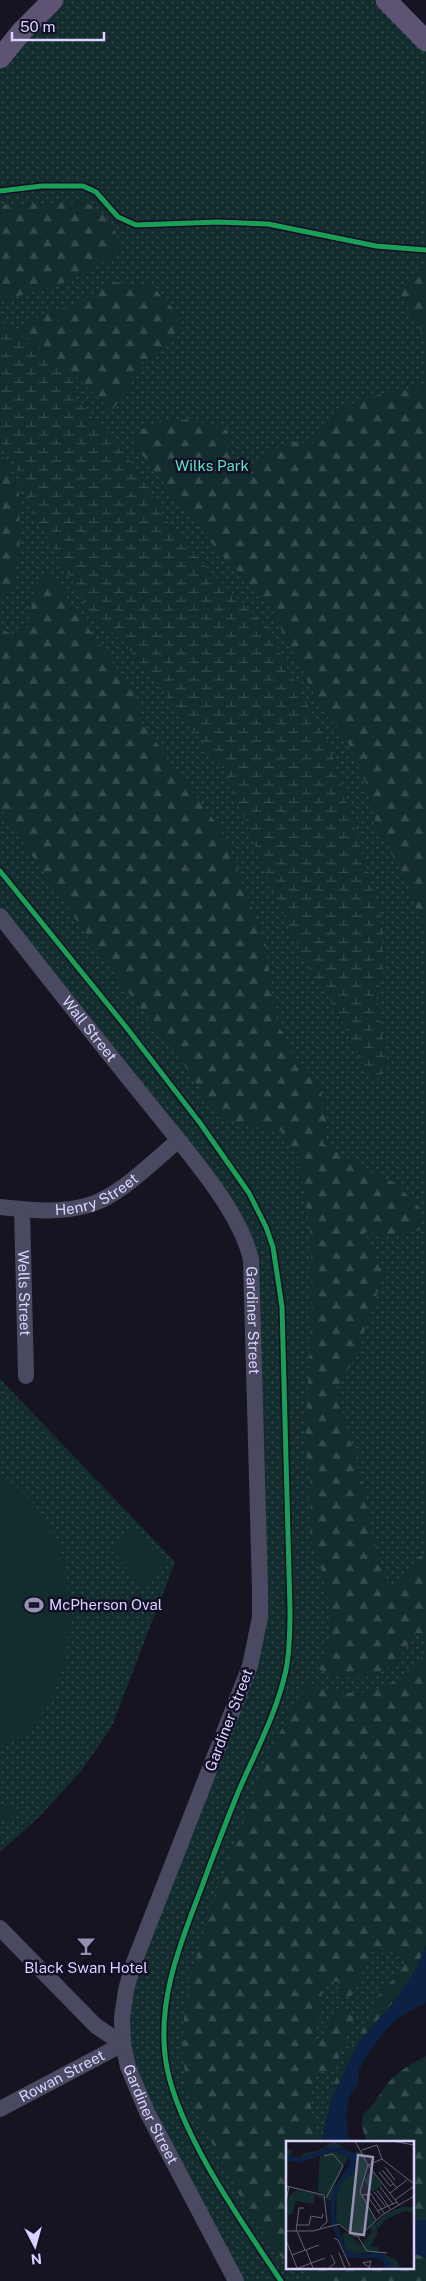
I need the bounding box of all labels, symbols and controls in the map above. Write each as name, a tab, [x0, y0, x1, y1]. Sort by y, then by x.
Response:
scale bar	[12, 10, 105, 42]
text: 50 m	[20, 18, 55, 35]
park label: Wilks Park	[175, 457, 249, 474]
street label: Wall Street	[59, 993, 121, 1065]
street label: Henry Street	[54, 1170, 141, 1218]
street label: Wells Street	[15, 1250, 34, 1336]
street label: Gardiner Street	[243, 1266, 263, 1375]
sports icon: McPherson Oval	[23, 1594, 45, 1616]
place label: McPherson Oval	[49, 1596, 162, 1613]
street label: Gardiner Street	[201, 1666, 256, 1773]
bar icon: Black Swan Hotel	[75, 1935, 97, 1957]
place label: Black Swan Hotel	[24, 1959, 148, 1976]
street label: Rowan Street	[16, 2046, 107, 2105]
street label: Gardiner Street	[120, 2062, 182, 2167]
inset map	[286, 2141, 414, 2268]
north arrow	[10, 2221, 60, 2271]
text: N	[30, 2250, 43, 2267]

